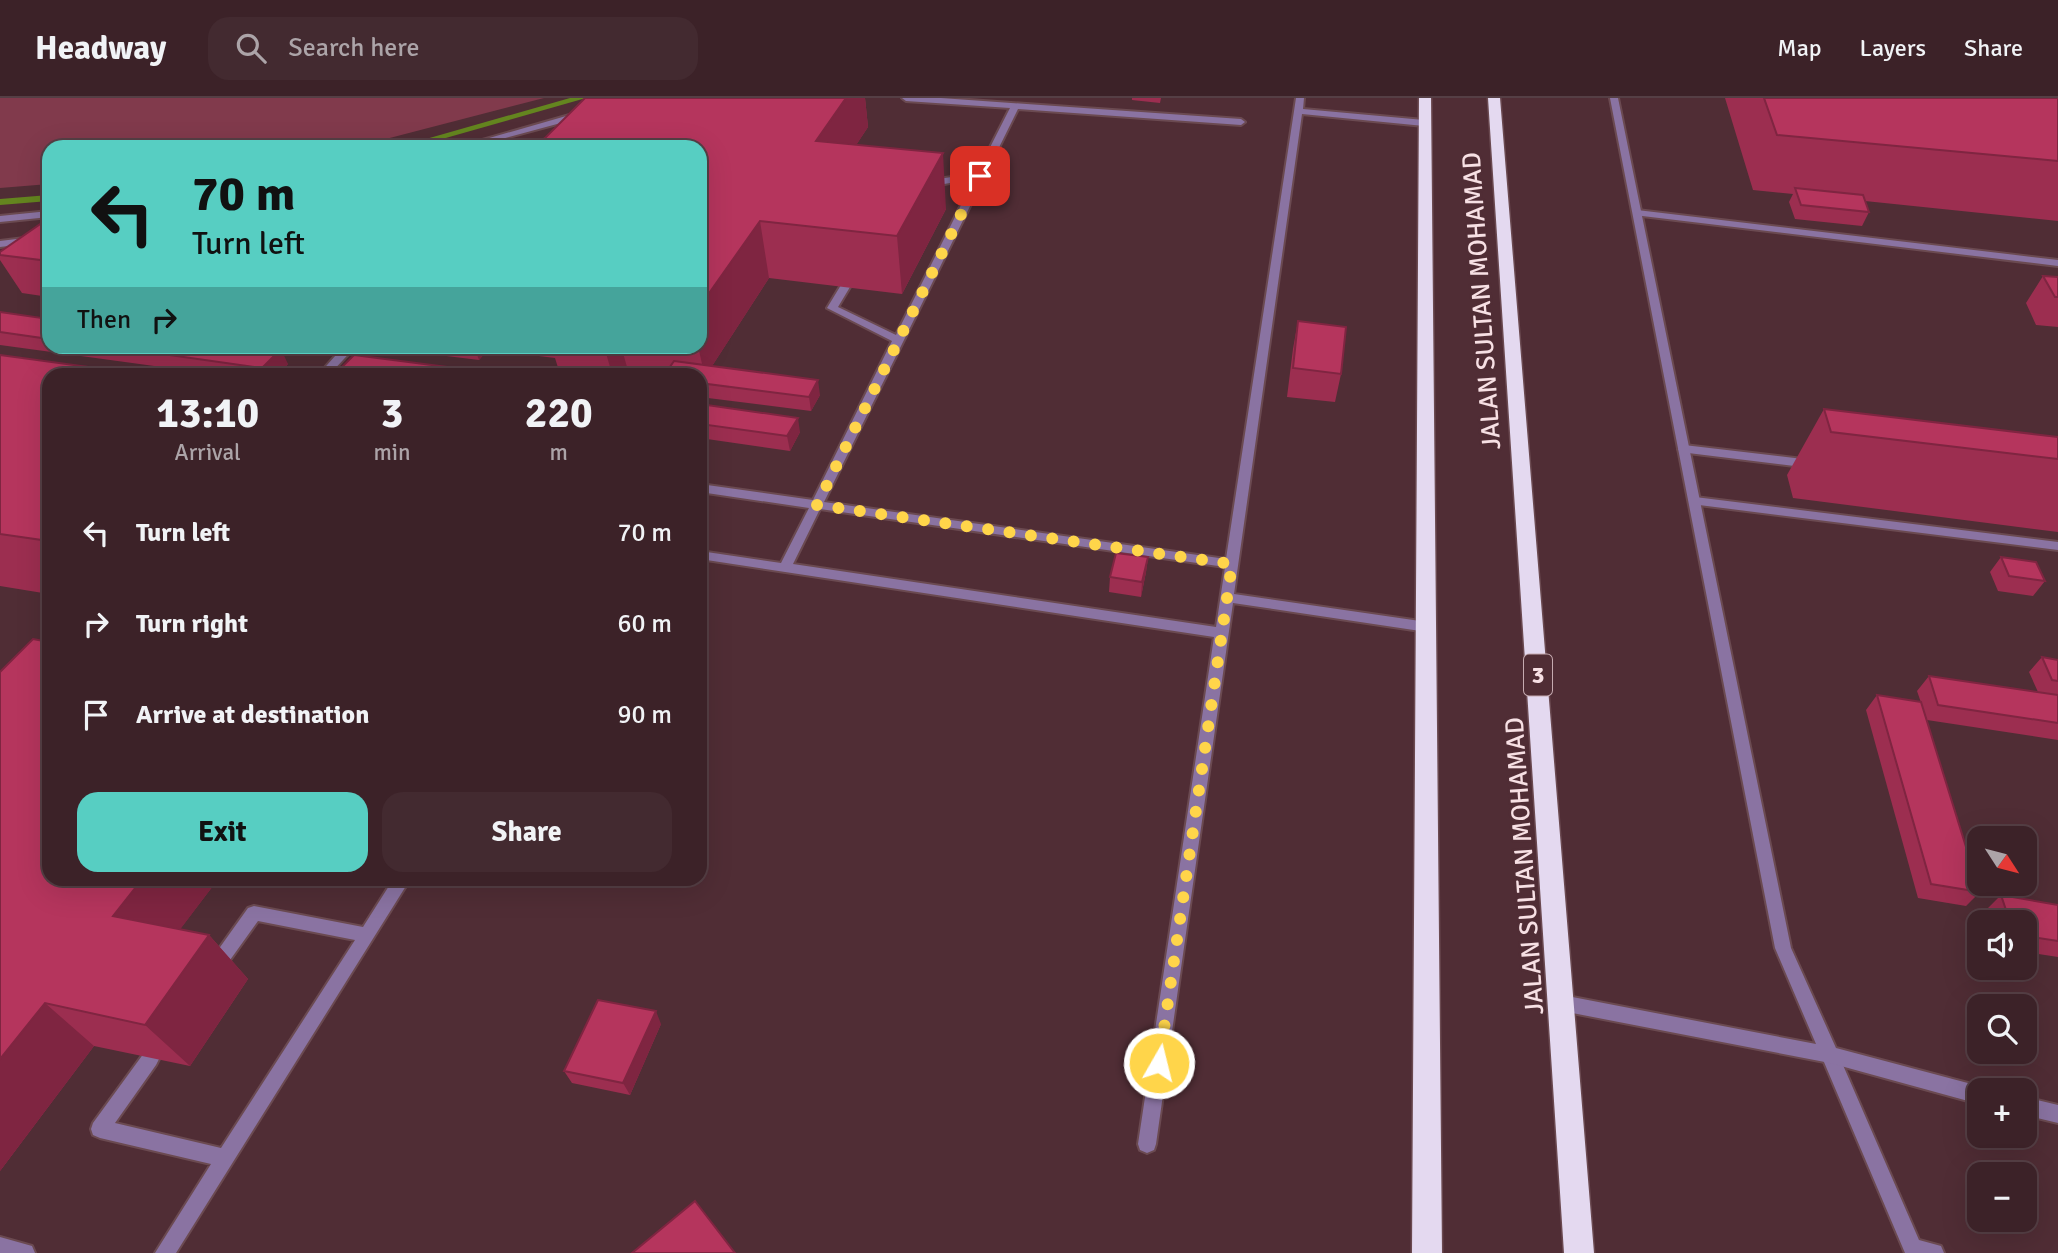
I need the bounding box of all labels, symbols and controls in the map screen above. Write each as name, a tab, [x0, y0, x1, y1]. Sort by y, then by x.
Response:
search box	[208, 17, 698, 80]
text: Headway	[35, 28, 166, 69]
icon: search	[232, 29, 270, 67]
text: Search here	[288, 32, 419, 64]
text: Map	[1777, 33, 1822, 63]
text: Layers	[1860, 33, 1926, 63]
text: Share	[1964, 33, 2023, 63]
pin	[950, 146, 1010, 206]
street label: JALAN SULTAN MOHAMAD	[1456, 151, 1508, 451]
icon: arrive	[961, 157, 999, 195]
text: 70 m	[192, 164, 295, 224]
icon: left	[77, 168, 168, 259]
text: Turn left	[192, 224, 305, 263]
icon: right	[145, 301, 183, 339]
text: Then	[77, 304, 131, 336]
text: 13:10	[156, 388, 259, 439]
text: 3	[381, 388, 403, 439]
text: 220	[525, 388, 593, 439]
text: Arrival	[175, 438, 241, 467]
text: min	[373, 438, 411, 467]
text: m	[550, 438, 568, 467]
icon: left	[77, 514, 115, 552]
text: Turn left	[136, 517, 230, 549]
text: 70 m	[617, 517, 672, 549]
icon: right	[77, 605, 115, 643]
text: Turn right	[136, 608, 248, 640]
text: 60 m	[617, 608, 672, 640]
road number: 3	[1524, 654, 1552, 696]
icon: arrive	[77, 696, 115, 734]
text: Arrive at destination	[136, 699, 369, 731]
text: 90 m	[617, 699, 672, 731]
street label: JALAN SULTAN MOHAMAD	[1499, 716, 1551, 1016]
button: Exit	[77, 792, 368, 872]
button: Share	[382, 792, 672, 872]
north arrow	[1967, 826, 2037, 896]
map controls	[1967, 826, 2037, 1232]
button: sound	[1967, 910, 2037, 980]
button: search	[1967, 994, 2037, 1064]
position arrow	[1122, 1026, 1196, 1100]
button: +	[1967, 1078, 2037, 1148]
button: −	[1967, 1162, 2037, 1232]

